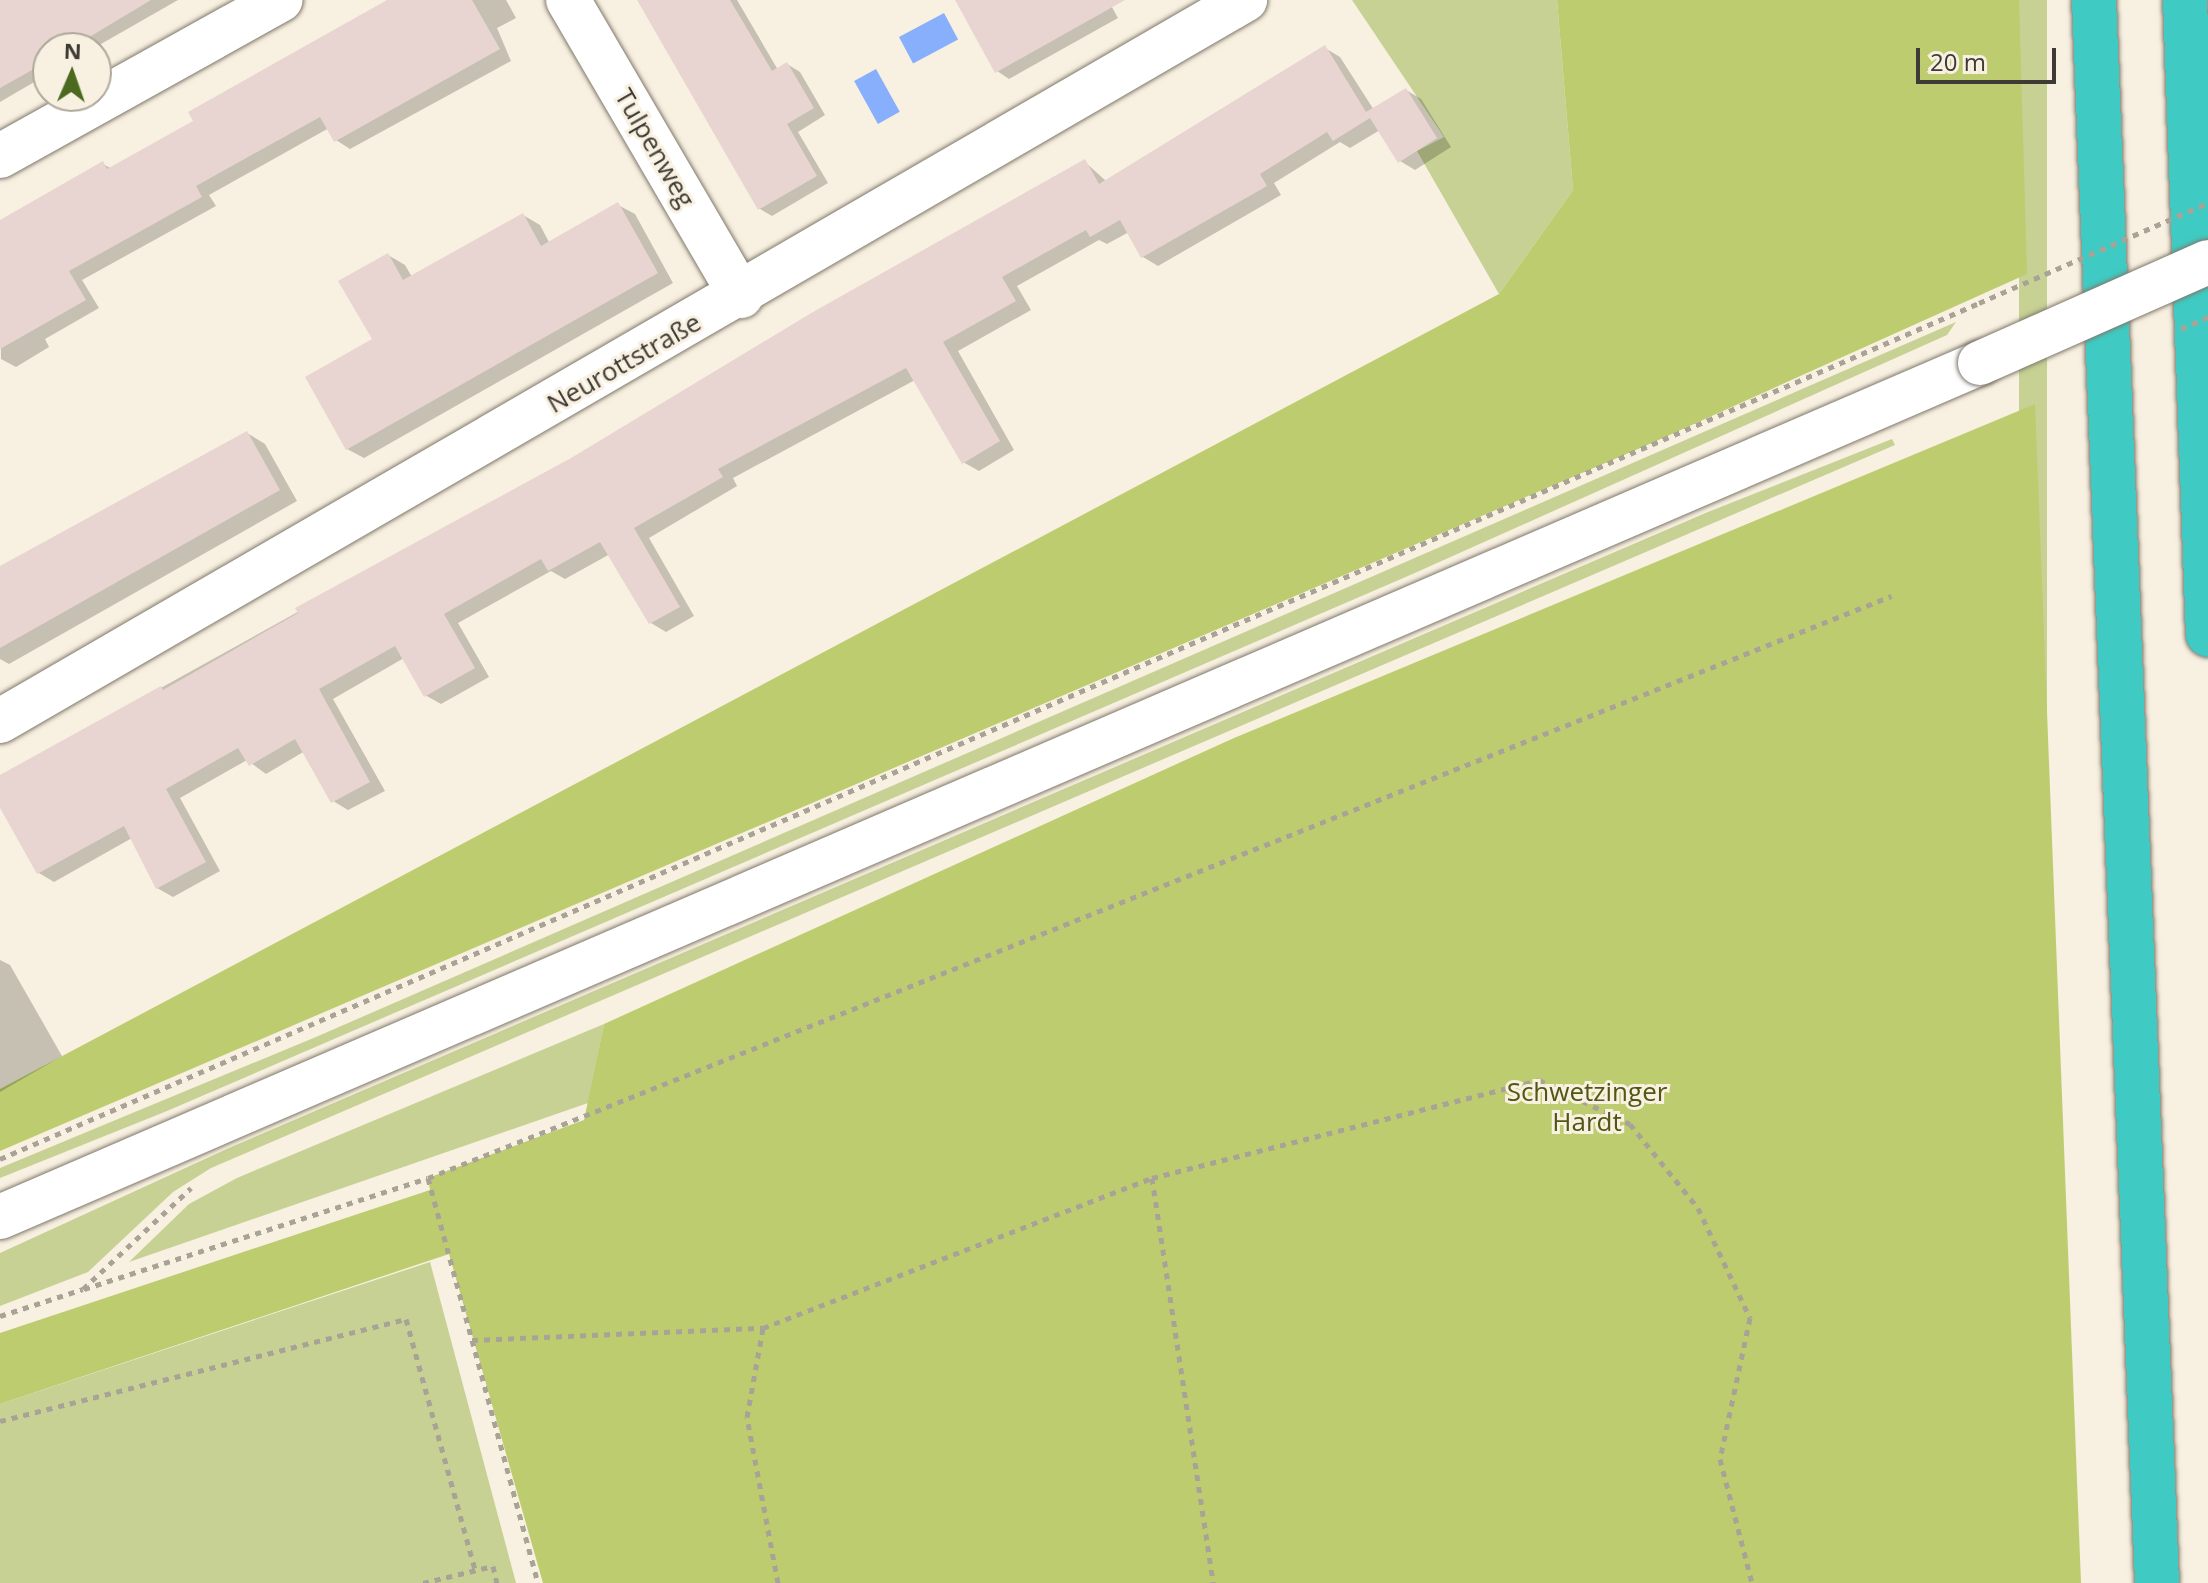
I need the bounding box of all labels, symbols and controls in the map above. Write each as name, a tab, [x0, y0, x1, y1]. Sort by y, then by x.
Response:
north arrow	[32, 32, 112, 112]
scale bar	[1920, 32, 2060, 82]
text: N	[63, 35, 82, 65]
text: 20 m	[1930, 45, 1986, 78]
street label: Tulpenweg	[608, 83, 702, 213]
street label: Neurottstraße	[542, 306, 706, 420]
park label: Schwetzinger Hardt	[1507, 1076, 1667, 1138]

